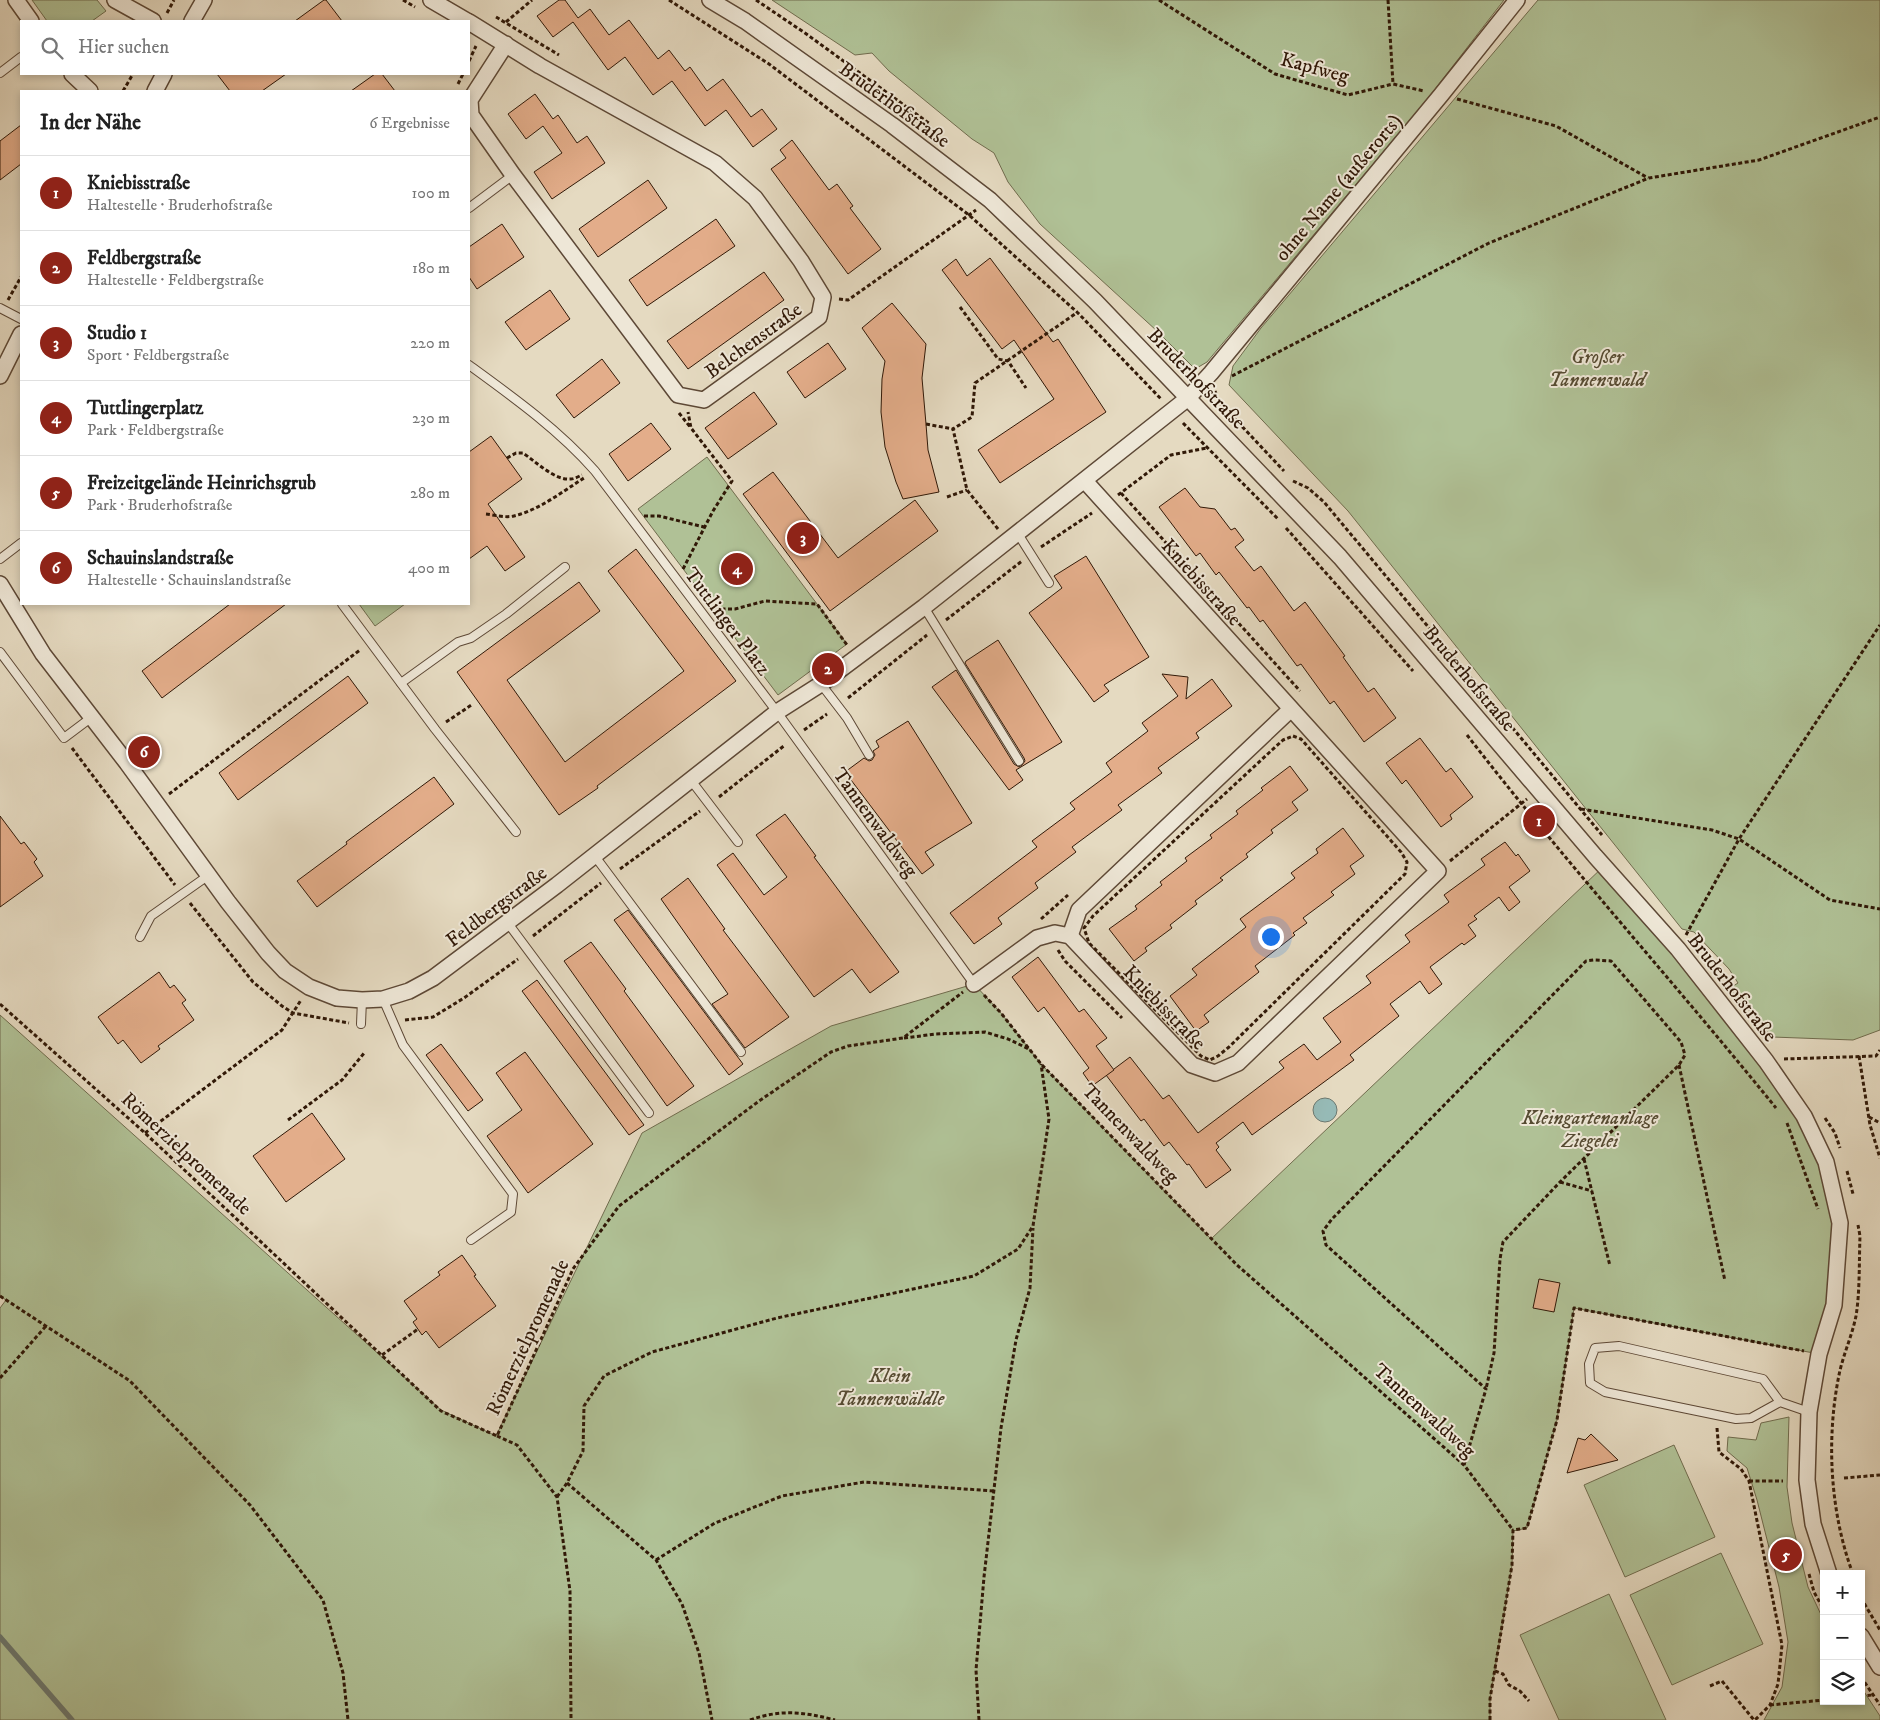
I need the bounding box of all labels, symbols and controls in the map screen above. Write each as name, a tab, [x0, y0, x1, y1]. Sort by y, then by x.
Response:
search box	[20, 20, 470, 75]
icon: search	[38, 34, 66, 62]
text: Hier suchen	[78, 36, 169, 59]
street label: Kapfweg	[1278, 47, 1352, 90]
street label: Bruderhofstraße	[834, 57, 955, 154]
street label: ohne Name (außerorts)	[1270, 109, 1408, 267]
text: In der Nähe	[40, 110, 141, 136]
text: 6 Ergebnisse	[369, 113, 450, 133]
text: Kniebisstraße	[87, 172, 190, 195]
text: 1	[53, 183, 59, 203]
text: 100 m	[412, 183, 450, 203]
text: Haltestelle · Bruderhofstraße	[87, 195, 273, 215]
text: Feldbergstraße	[87, 247, 201, 270]
text: 2	[52, 258, 60, 278]
text: 180 m	[412, 258, 450, 278]
text: Haltestelle · Feldbergstraße	[87, 270, 264, 290]
street label: Belchenstraße	[700, 298, 807, 385]
text: Studio 1	[87, 322, 147, 345]
street label: Bruderhofstraße	[1141, 323, 1250, 435]
text: 3	[53, 333, 59, 353]
text: 220 m	[410, 333, 450, 353]
text: Sport · Feldbergstraße	[87, 345, 229, 365]
park label: Großer Tannenwald	[1549, 345, 1649, 393]
text: Tuttlingerplatz	[87, 397, 204, 420]
text: 4	[51, 408, 61, 428]
text: 230 m	[412, 408, 450, 428]
text: Park · Feldbergstraße	[87, 420, 224, 440]
text: Freizeitgelände Heinrichsgrub	[87, 472, 316, 495]
text: 5	[52, 483, 60, 503]
text: 280 m	[410, 483, 450, 503]
text: Park · Bruderhofstraße	[87, 495, 233, 515]
pin: 3	[787, 519, 819, 557]
street label: Kniebisstraße	[1155, 534, 1246, 632]
text: Schauinslandstraße	[87, 547, 234, 570]
pin: 4	[721, 550, 753, 588]
text: 6	[52, 558, 60, 578]
text: 400 m	[408, 558, 450, 578]
street label: Tuttlinger Platz	[678, 563, 776, 681]
text: Haltestelle · Schauinslandstraße	[87, 570, 291, 590]
street label: Bruderhofstraße	[1417, 621, 1521, 737]
pin: 2	[812, 650, 844, 688]
pin: 6	[128, 733, 160, 771]
street label: Tannenwaldweg	[827, 763, 923, 883]
pin: 1	[1523, 802, 1555, 840]
street label: Feldbergstraße	[441, 861, 552, 953]
your location	[1258, 924, 1284, 950]
street label: Bruderhofstraße	[1682, 929, 1782, 1047]
street label: Kniebisstraße	[1117, 960, 1211, 1056]
street label: Tannenwaldweg	[1076, 1079, 1184, 1189]
street label: Römerzielpromenade	[116, 1087, 256, 1221]
park label: Kleingartenanlage Ziegelei	[1521, 1106, 1659, 1154]
street label: Römerzielpromenade	[481, 1256, 575, 1420]
street label: Tannenwaldweg	[1368, 1359, 1481, 1464]
park label: Klein Tannenwäldle	[836, 1364, 945, 1412]
pin: 5	[1770, 1536, 1802, 1574]
map controls	[1820, 1570, 1865, 1705]
button: +	[1820, 1570, 1865, 1615]
button: −	[1820, 1615, 1865, 1660]
button: layers	[1820, 1660, 1865, 1705]

